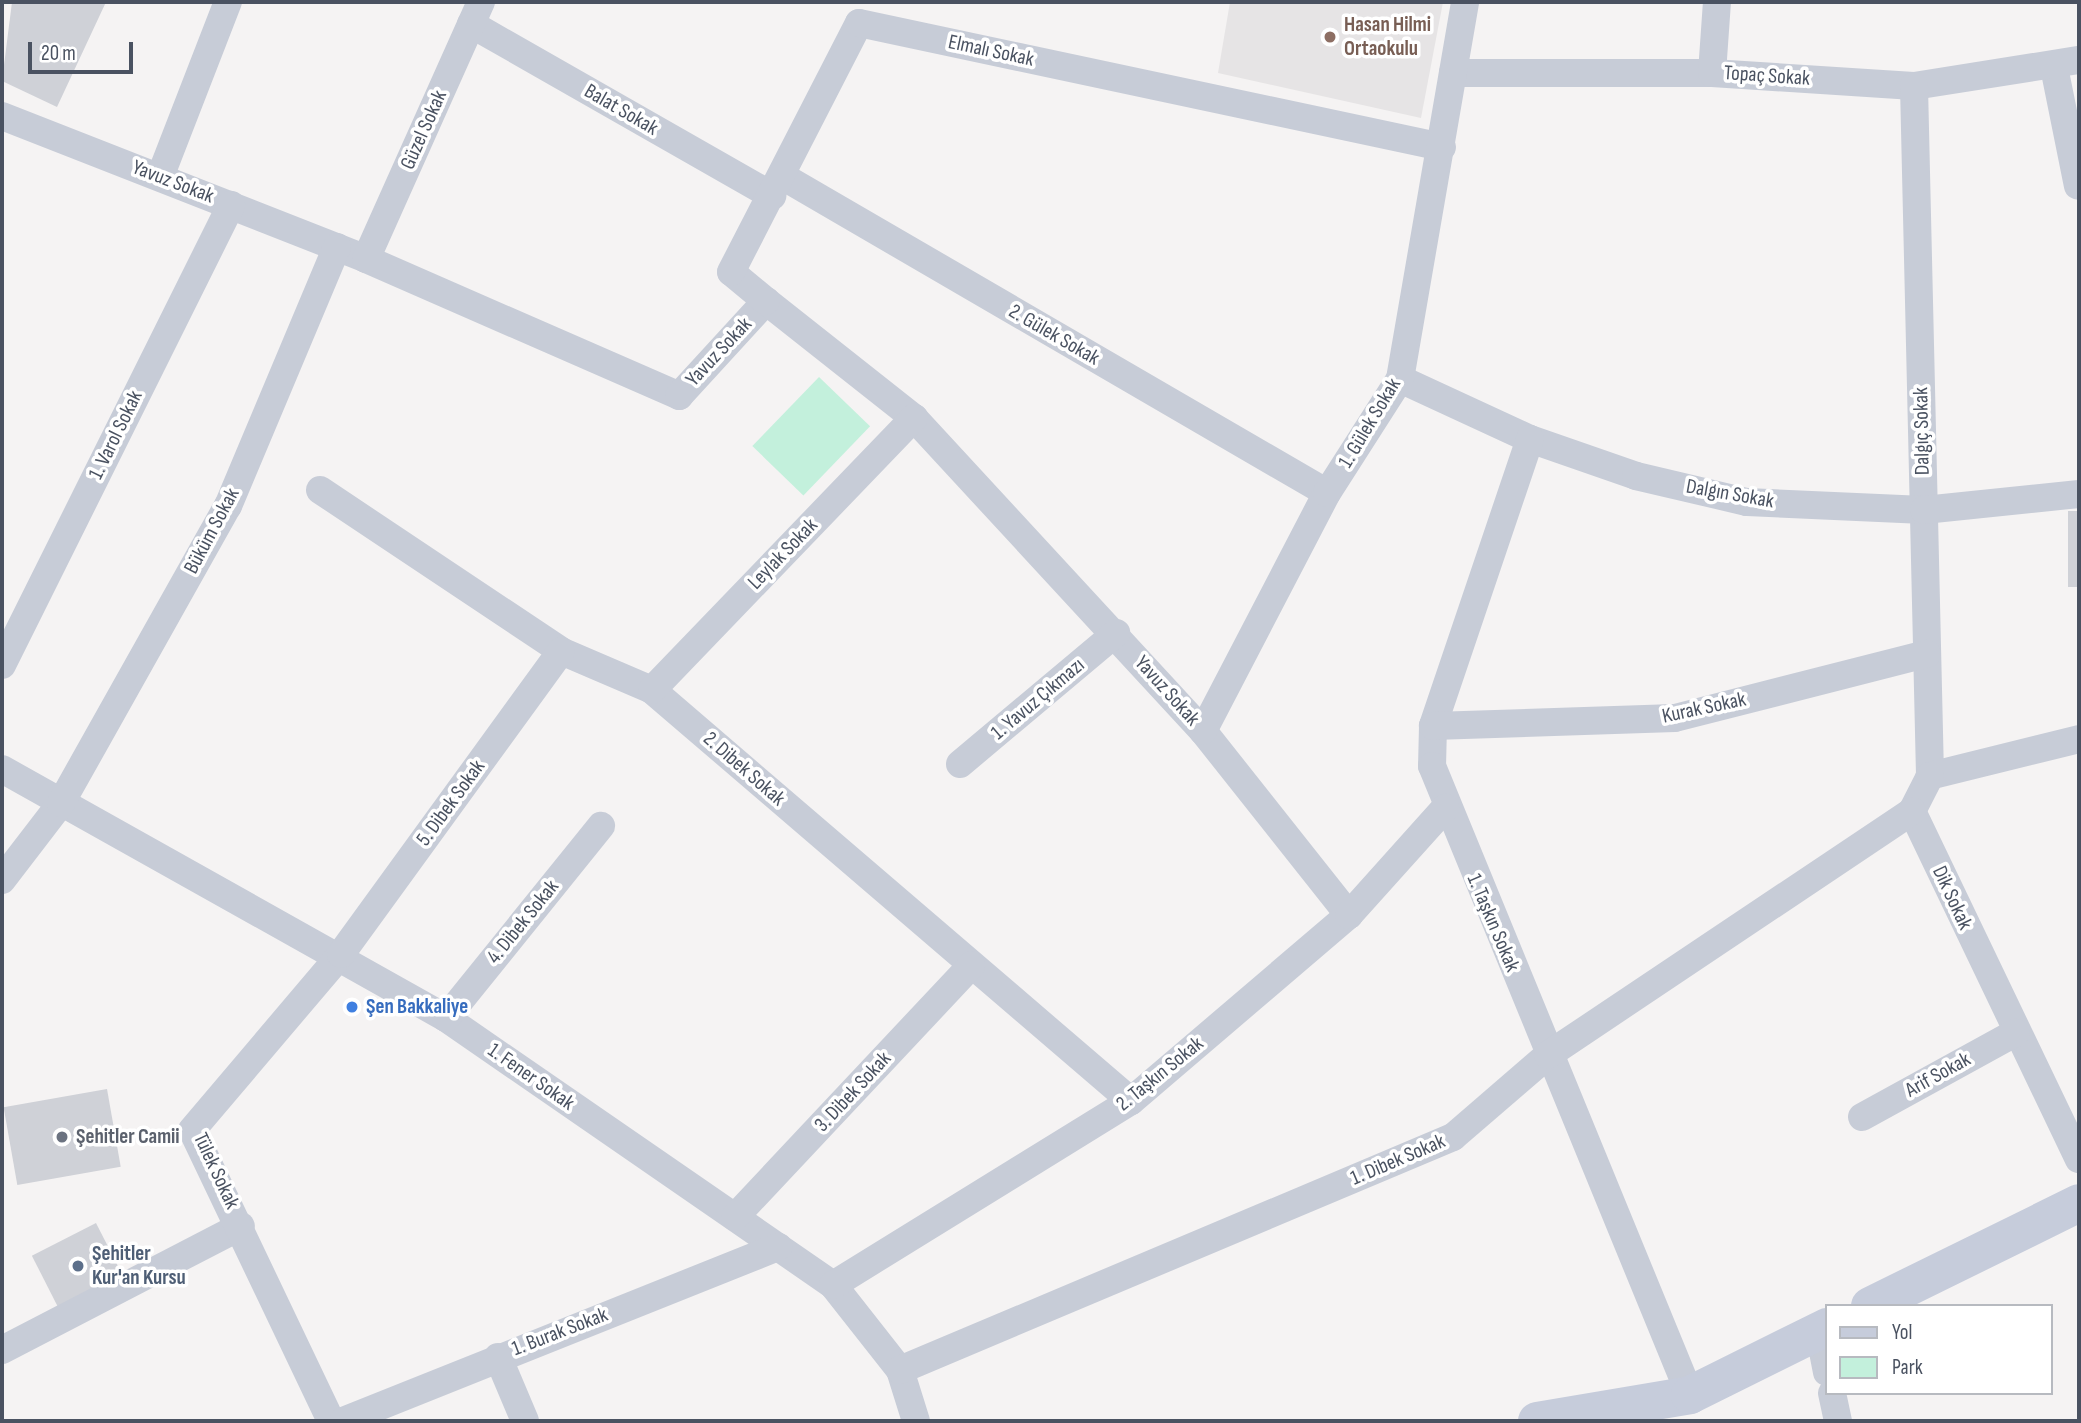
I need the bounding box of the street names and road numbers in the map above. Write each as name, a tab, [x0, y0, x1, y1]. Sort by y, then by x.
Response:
street label: Elmalı Sokak	[946, 30, 1036, 72]
street label: Topaç Sokak	[1723, 60, 1811, 92]
street label: Balat Sokak	[580, 79, 662, 141]
street label: Güzel Sokak	[395, 86, 453, 174]
street label: Yavuz Sokak	[129, 155, 217, 209]
street label: 2. Gülek Sokak	[1004, 299, 1104, 371]
street label: Yavuz Sokak	[681, 312, 757, 392]
street label: 1. Gülek Sokak	[1333, 374, 1407, 472]
street label: 1. Varol Sokak	[84, 387, 148, 483]
street label: Dalgıç Sokak	[1909, 387, 1935, 475]
street label: Dalgın Sokak	[1684, 474, 1776, 514]
street label: Büküm Sokak	[179, 484, 245, 578]
street label: Leylak Sokak	[743, 513, 823, 595]
street label: Yavuz Sokak	[1129, 651, 1205, 731]
street label: 1. Yavuz Çıkmazı	[986, 653, 1090, 745]
street label: Kurak Sokak	[1660, 687, 1748, 729]
street label: 2. Dibek Sokak	[698, 727, 790, 811]
street label: 5. Dibek Sokak	[411, 755, 491, 851]
street label: Dik Sokak	[1926, 862, 1978, 934]
street label: 1. Taşkın Sokak	[1461, 870, 1525, 976]
street label: 4. Dibek Sokak	[482, 875, 564, 969]
street label: 2. Taşkın Sokak	[1111, 1031, 1209, 1117]
street label: 1. Fener Sokak	[483, 1038, 579, 1116]
street label: 3. Dibek Sokak	[809, 1047, 897, 1137]
street label: Arif Sokak	[1901, 1047, 1975, 1103]
street label: Tülek Sokak	[187, 1129, 245, 1213]
street label: 1. Dibek Sokak	[1347, 1129, 1449, 1191]
street label: 1. Burak Sokak	[509, 1302, 611, 1362]

